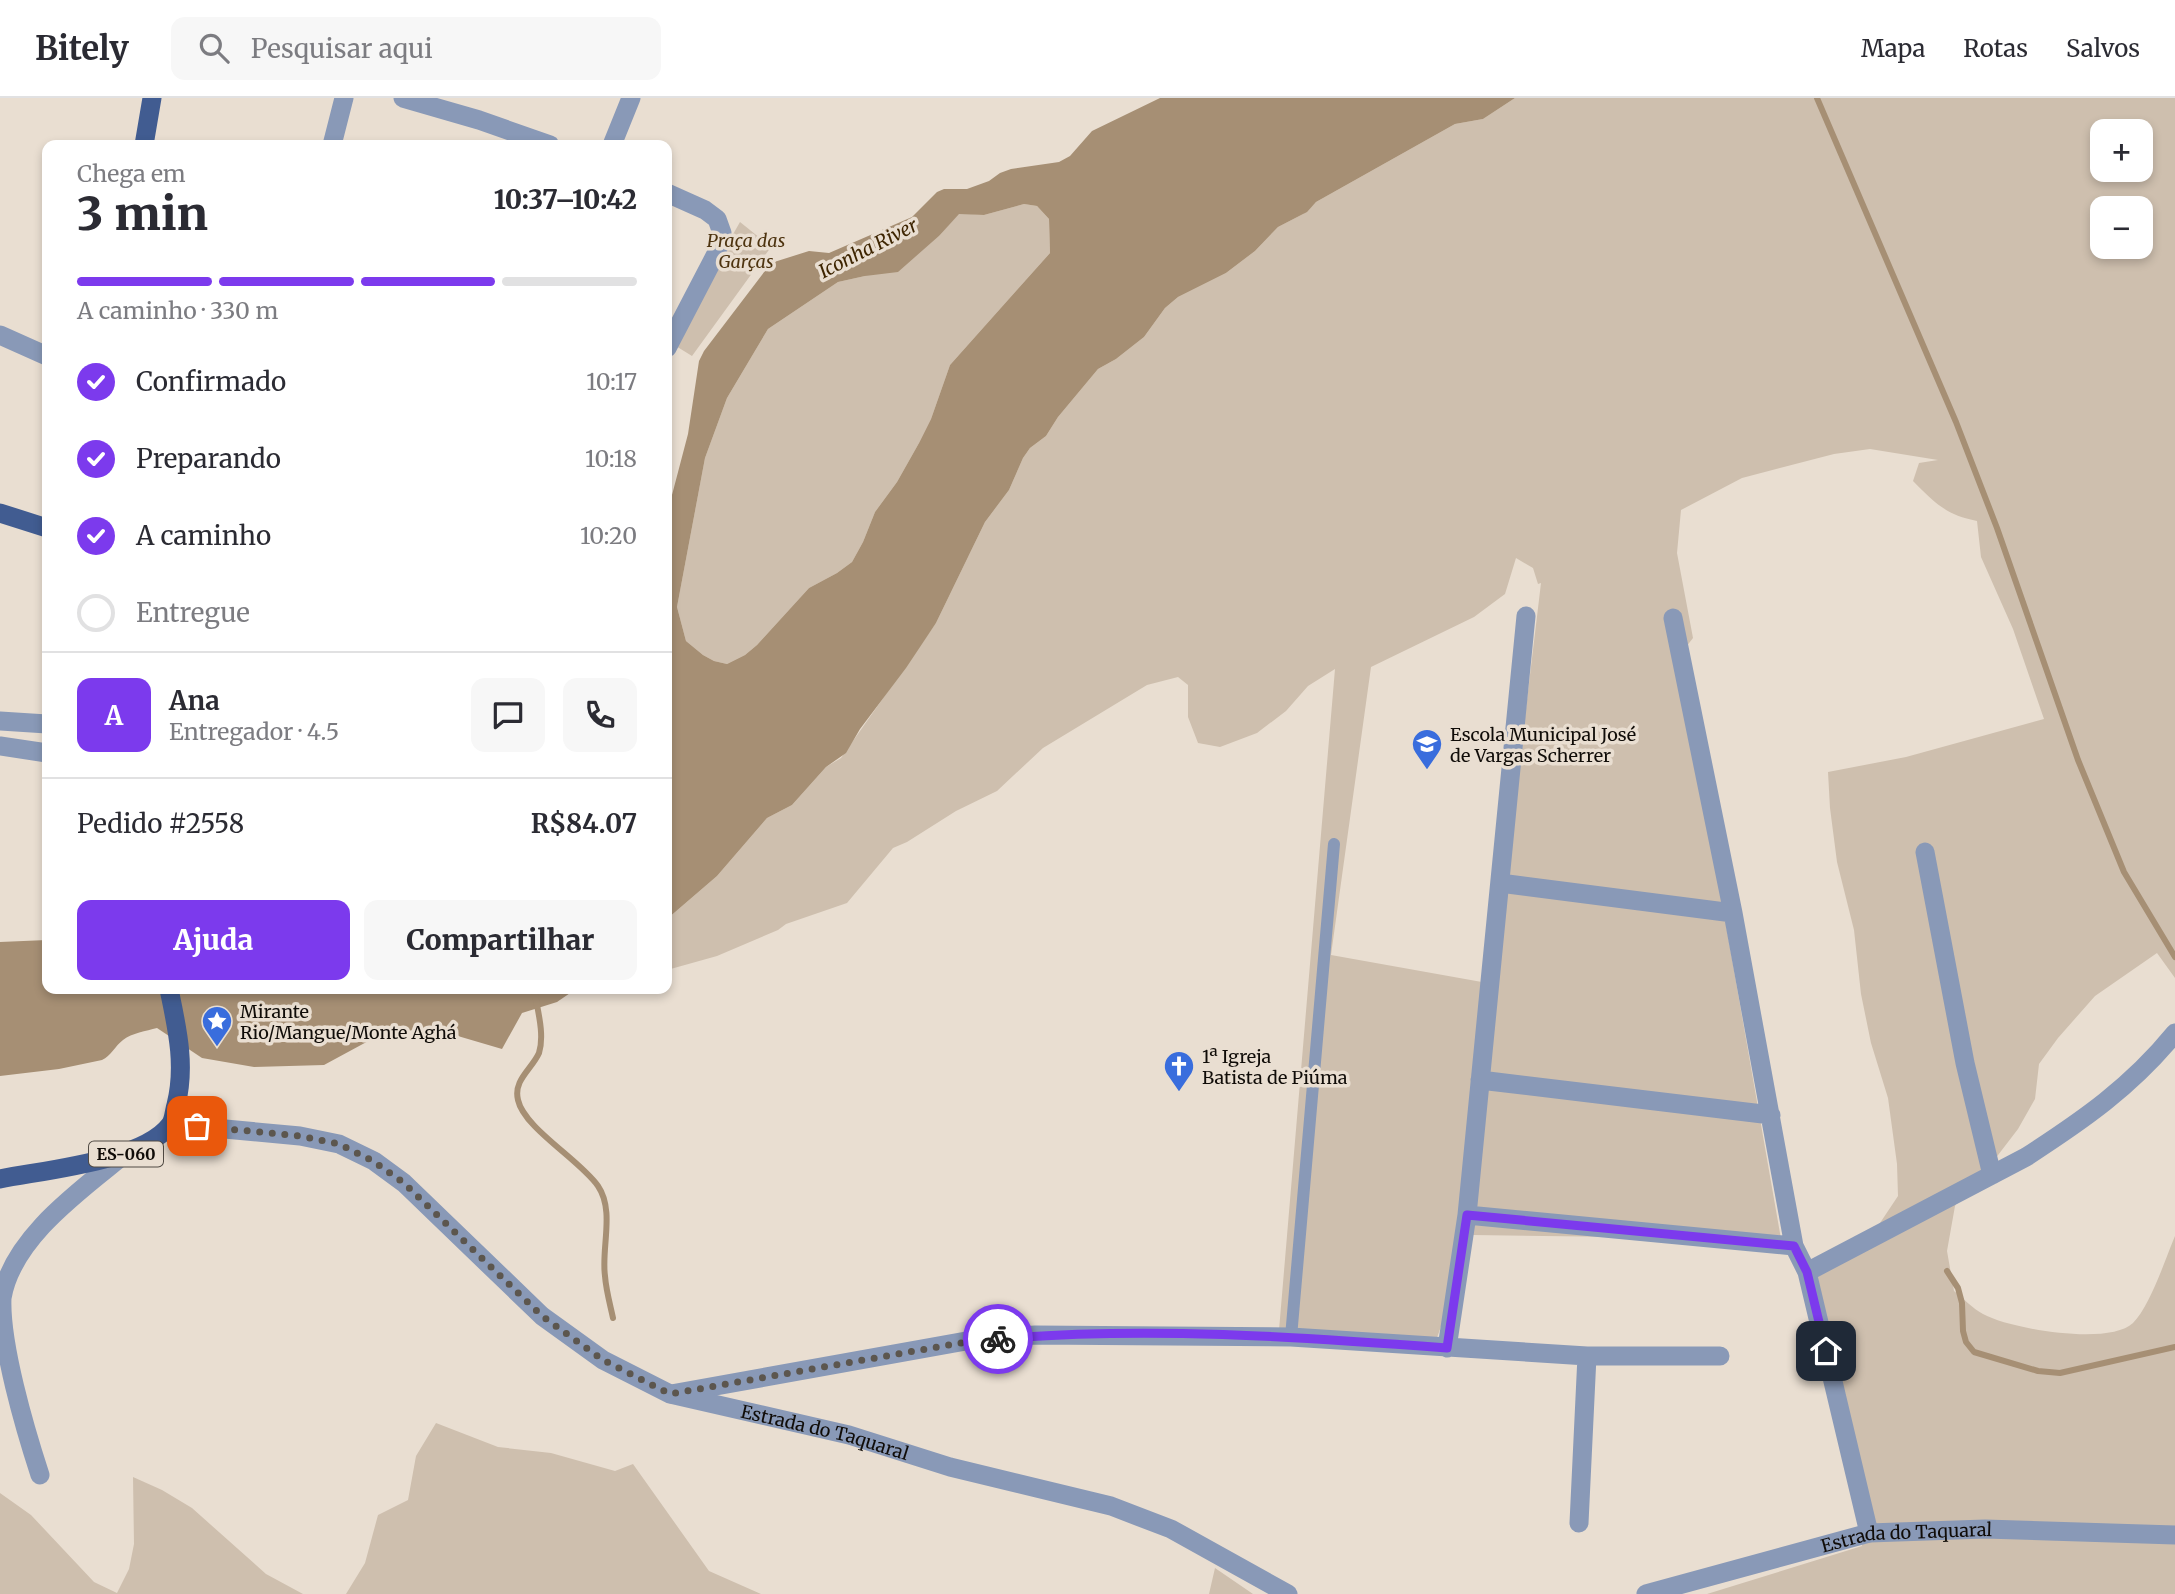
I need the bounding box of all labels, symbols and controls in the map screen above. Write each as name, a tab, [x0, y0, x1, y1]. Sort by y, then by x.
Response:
search box	[171, 17, 661, 80]
text: Bitely	[35, 28, 129, 69]
icon: search	[195, 29, 233, 67]
text: Pesquisar aqui	[251, 32, 433, 65]
text: Mapa	[1861, 33, 1925, 64]
text: Rotas	[1963, 33, 2028, 64]
text: Salvos	[2066, 33, 2140, 64]
map controls	[2090, 119, 2153, 259]
button: +	[2090, 119, 2153, 182]
text: Chega em	[77, 159, 186, 188]
text: 10:37–10:42	[494, 183, 637, 216]
text: 3 min	[77, 185, 208, 243]
button: −	[2090, 196, 2153, 259]
water label: Iconha River	[815, 213, 922, 283]
park label: Praça das Garças	[707, 229, 785, 273]
text: A caminho · 330 m	[77, 296, 278, 325]
icon: check	[77, 363, 115, 401]
text: Confirmado	[136, 365, 286, 398]
text: 10:17	[586, 367, 637, 396]
icon: check	[77, 440, 115, 478]
text: Preparando	[136, 442, 281, 475]
text: 10:18	[585, 444, 637, 473]
icon: check	[77, 517, 115, 555]
text: A caminho	[136, 519, 271, 552]
text: 10:20	[580, 521, 637, 550]
text: Entregue	[136, 596, 250, 629]
button: chat	[471, 678, 545, 752]
button: phone	[563, 678, 637, 752]
text: Ana	[169, 684, 220, 717]
text: A	[105, 699, 123, 732]
text: Entregador · 4.5	[169, 717, 339, 746]
place label: Escola Municipal José de Vargas Scherrer	[1450, 723, 1636, 767]
school or university icon: Escola Municipal José de Vargas Scherrer	[1410, 727, 1444, 771]
text: Pedido #2558	[77, 807, 244, 840]
text: R$84.07	[531, 807, 637, 840]
button: Ajuda	[77, 900, 350, 980]
button: Compartilhar	[364, 900, 637, 980]
place label: Mirante Rio/Mangue/Monte Aghá	[240, 1000, 457, 1044]
place icon: Mirante Rio/Mangue/Monte Aghá	[200, 1004, 234, 1048]
place label: 1ª Igreja Batista de Piúma	[1202, 1045, 1348, 1089]
church icon: 1ª Igreja Batista de Piúma	[1162, 1049, 1196, 1093]
pin	[167, 1096, 227, 1156]
icon: bag	[178, 1107, 216, 1145]
road number: ES-060	[89, 1142, 163, 1166]
courier	[963, 1304, 1033, 1374]
icon: bike	[979, 1320, 1017, 1358]
pin	[1796, 1321, 1856, 1381]
icon: home	[1807, 1332, 1845, 1370]
street label: Estrada do Taquaral	[739, 1399, 912, 1465]
street label: Estrada do Taquaral	[1818, 1517, 1993, 1557]

